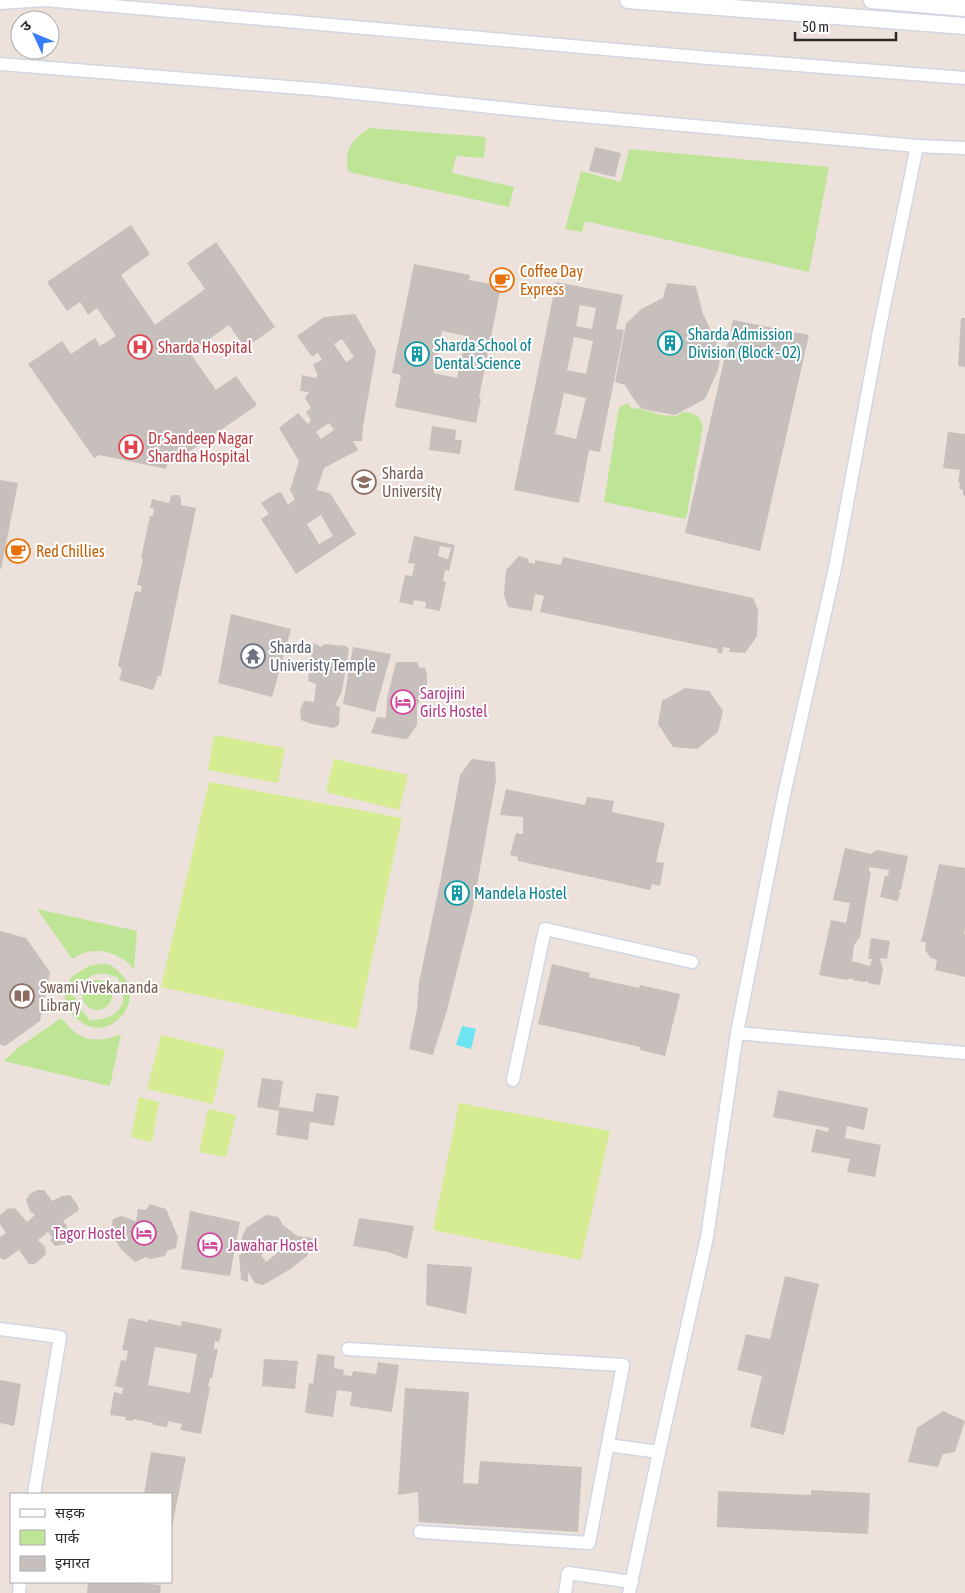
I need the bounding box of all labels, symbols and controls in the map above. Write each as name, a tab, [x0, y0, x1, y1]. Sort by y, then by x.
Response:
north arrow	[10, 10, 60, 60]
scale bar	[795, 10, 896, 42]
text: उ	[17, 17, 35, 34]
text: 50 m	[802, 18, 829, 35]
place label: Coffee Day Express	[520, 262, 583, 299]
cafe icon: Coffee Day Express	[489, 267, 515, 293]
place label: Sharda Admission Division (Block - 02)	[688, 325, 801, 362]
building icon: Sharda Admission Division (Block - 02)	[657, 330, 683, 356]
hospital icon: Sharda Hospital	[127, 334, 153, 360]
place label: Sharda School of Dental Science	[434, 336, 532, 372]
place label: Sharda Hospital	[158, 338, 253, 357]
building icon: Sharda School of Dental Science	[404, 341, 430, 367]
place label: Dr Sandeep Nagar Shardha Hospital	[148, 429, 253, 466]
hospital icon: Dr Sandeep Nagar Shardha Hospital	[118, 434, 144, 460]
place label: Sharda University	[382, 464, 442, 501]
school or university icon: Sharda University	[351, 469, 377, 495]
cafe icon: Red Chillies	[5, 538, 31, 564]
place label: Red Chillies	[36, 542, 105, 560]
place label: Sharda Univeristy Temple	[270, 638, 376, 675]
temple icon: Sharda Univeristy Temple	[240, 643, 266, 669]
place label: Sarojini Girls Hostel	[420, 684, 488, 720]
hotel icon: Sarojini Girls Hostel	[390, 689, 416, 715]
building icon: Mandela Hostel	[444, 880, 470, 906]
place label: Mandela Hostel	[474, 884, 568, 902]
place label: Swami Vivekananda Library	[40, 978, 158, 1015]
library icon: Swami Vivekananda Library	[9, 983, 35, 1009]
hotel icon: Tagor Hostel	[131, 1220, 157, 1246]
place label: Tagor Hostel	[53, 1224, 127, 1243]
hotel icon: Jawahar Hostel	[197, 1232, 223, 1258]
place label: Jawahar Hostel	[228, 1236, 319, 1254]
legend	[10, 1493, 172, 1583]
text: सड़क	[55, 1504, 85, 1521]
text: पार्क	[55, 1529, 79, 1546]
text: इमारत	[55, 1554, 90, 1571]

